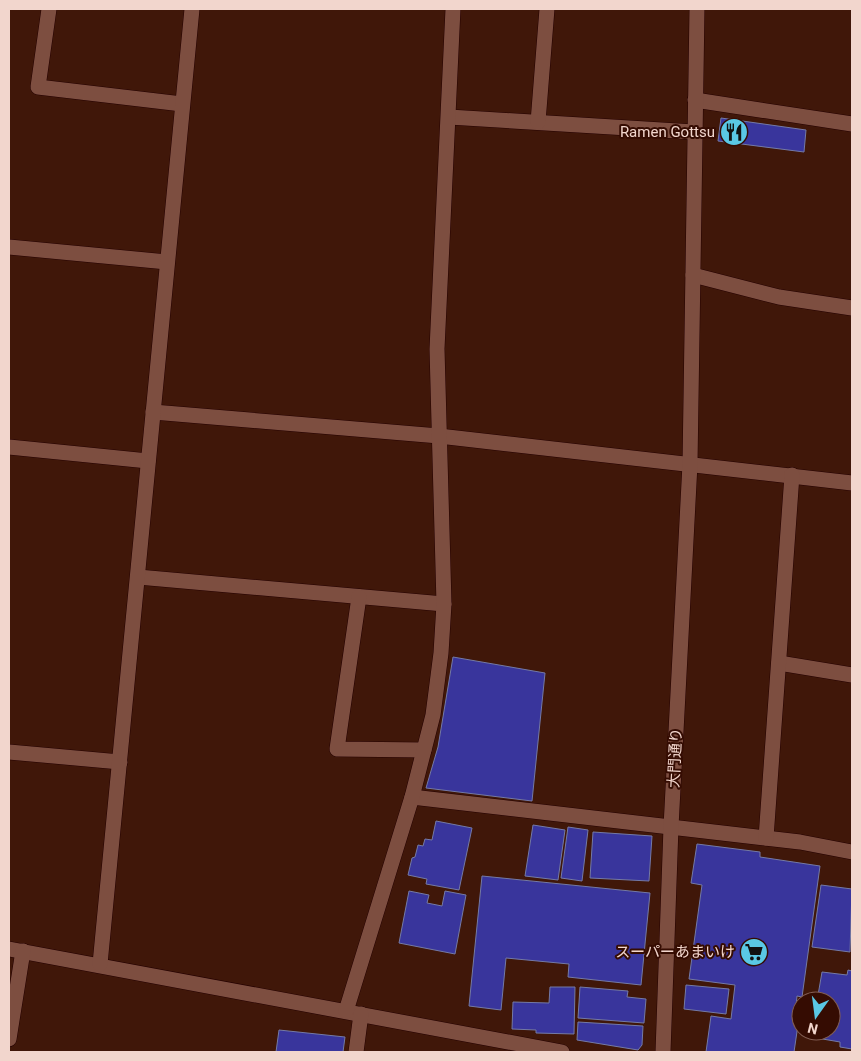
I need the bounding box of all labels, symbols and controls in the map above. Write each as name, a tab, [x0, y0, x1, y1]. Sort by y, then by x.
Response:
restaurant icon: Ramen Gottsu	[719, 117, 749, 147]
place label: Ramen Gottsu	[620, 123, 715, 141]
street label: 大門通り	[664, 728, 686, 788]
supermarket icon: スーパーあまいけ	[739, 937, 769, 967]
place label: スーパーあまいけ	[615, 943, 735, 961]
north arrow	[791, 991, 841, 1041]
text: N	[806, 1020, 820, 1038]

